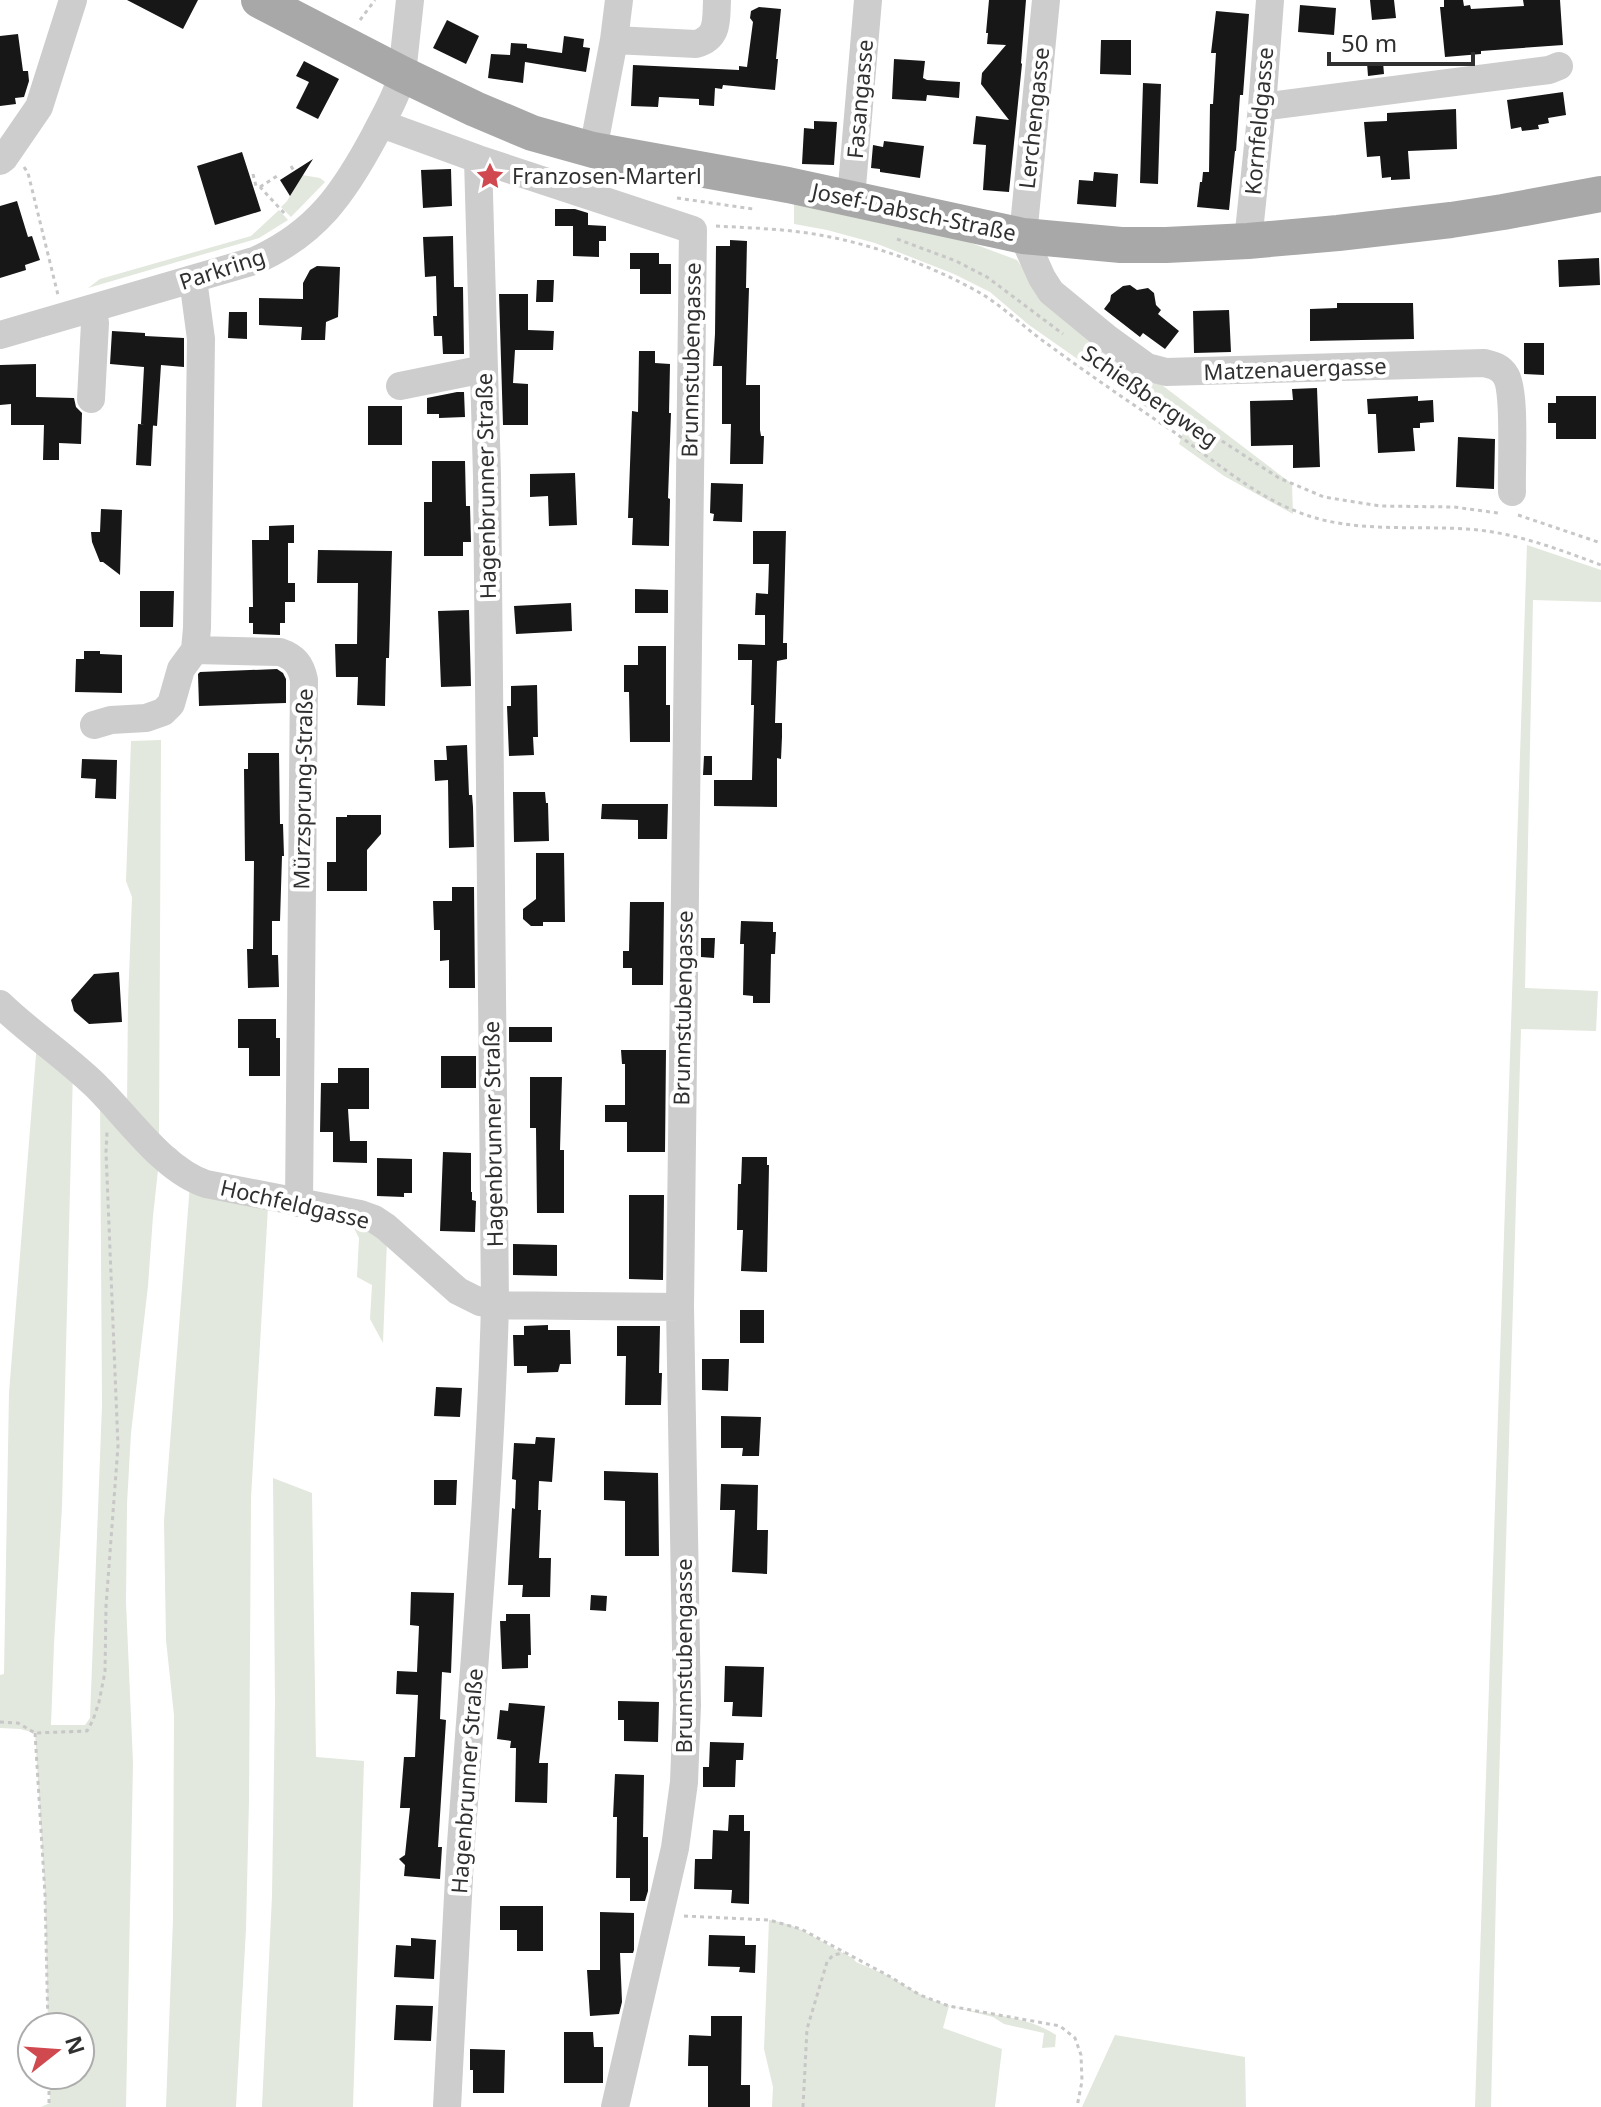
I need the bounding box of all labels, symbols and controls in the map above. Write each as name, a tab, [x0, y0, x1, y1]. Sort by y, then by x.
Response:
scale bar	[1329, 16, 1473, 66]
text: 50 m	[1341, 26, 1397, 59]
street label: Fasangasse	[839, 38, 879, 160]
street label: Lerchengasse	[1011, 46, 1055, 190]
street label: Kornfeldgasse	[1237, 46, 1279, 196]
place label: Franzosen-Marterl	[512, 160, 702, 190]
place icon: Franzosen-Marterl	[475, 161, 505, 191]
street label: Josef-Dabsch-Straße	[807, 174, 1019, 247]
street label: Parkring	[175, 240, 268, 296]
street label: Brunnstubengasse	[673, 262, 707, 458]
street label: Schießbergweg	[1077, 337, 1225, 453]
street label: Matzenauergasse	[1203, 350, 1387, 386]
street label: Hagenbrunner Straße	[468, 373, 502, 599]
street label: Mürzsprung-Straße	[285, 688, 319, 890]
street label: Brunnstubengasse	[665, 910, 699, 1106]
street label: Hagenbrunner Straße	[475, 1021, 509, 1247]
street label: Hochfeldgasse	[218, 1171, 373, 1235]
street label: Brunnstubengasse	[668, 1558, 698, 1754]
street label: Hagenbrunner Straße	[443, 1667, 489, 1895]
north arrow	[16, 2011, 96, 2091]
text: N	[59, 2032, 93, 2058]

